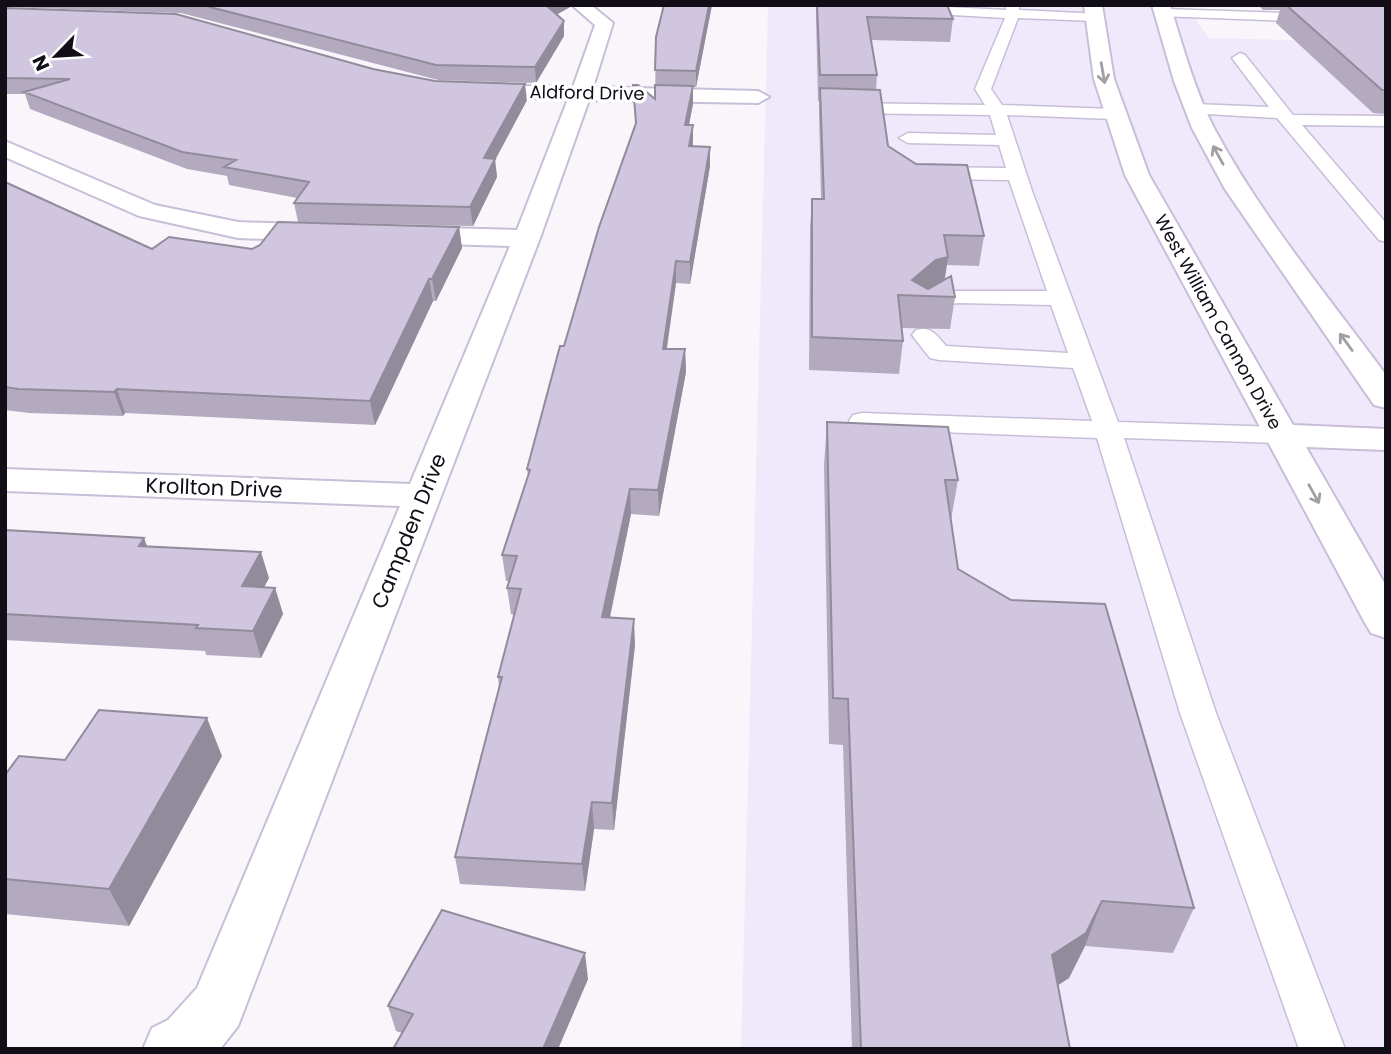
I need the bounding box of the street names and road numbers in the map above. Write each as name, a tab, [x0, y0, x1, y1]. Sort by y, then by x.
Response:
street label: Aldford Drive	[529, 79, 645, 106]
street label: West William Cannon Drive	[1149, 210, 1288, 434]
street label: Campden Drive	[364, 449, 453, 613]
street label: Krollton Drive	[145, 471, 283, 504]

